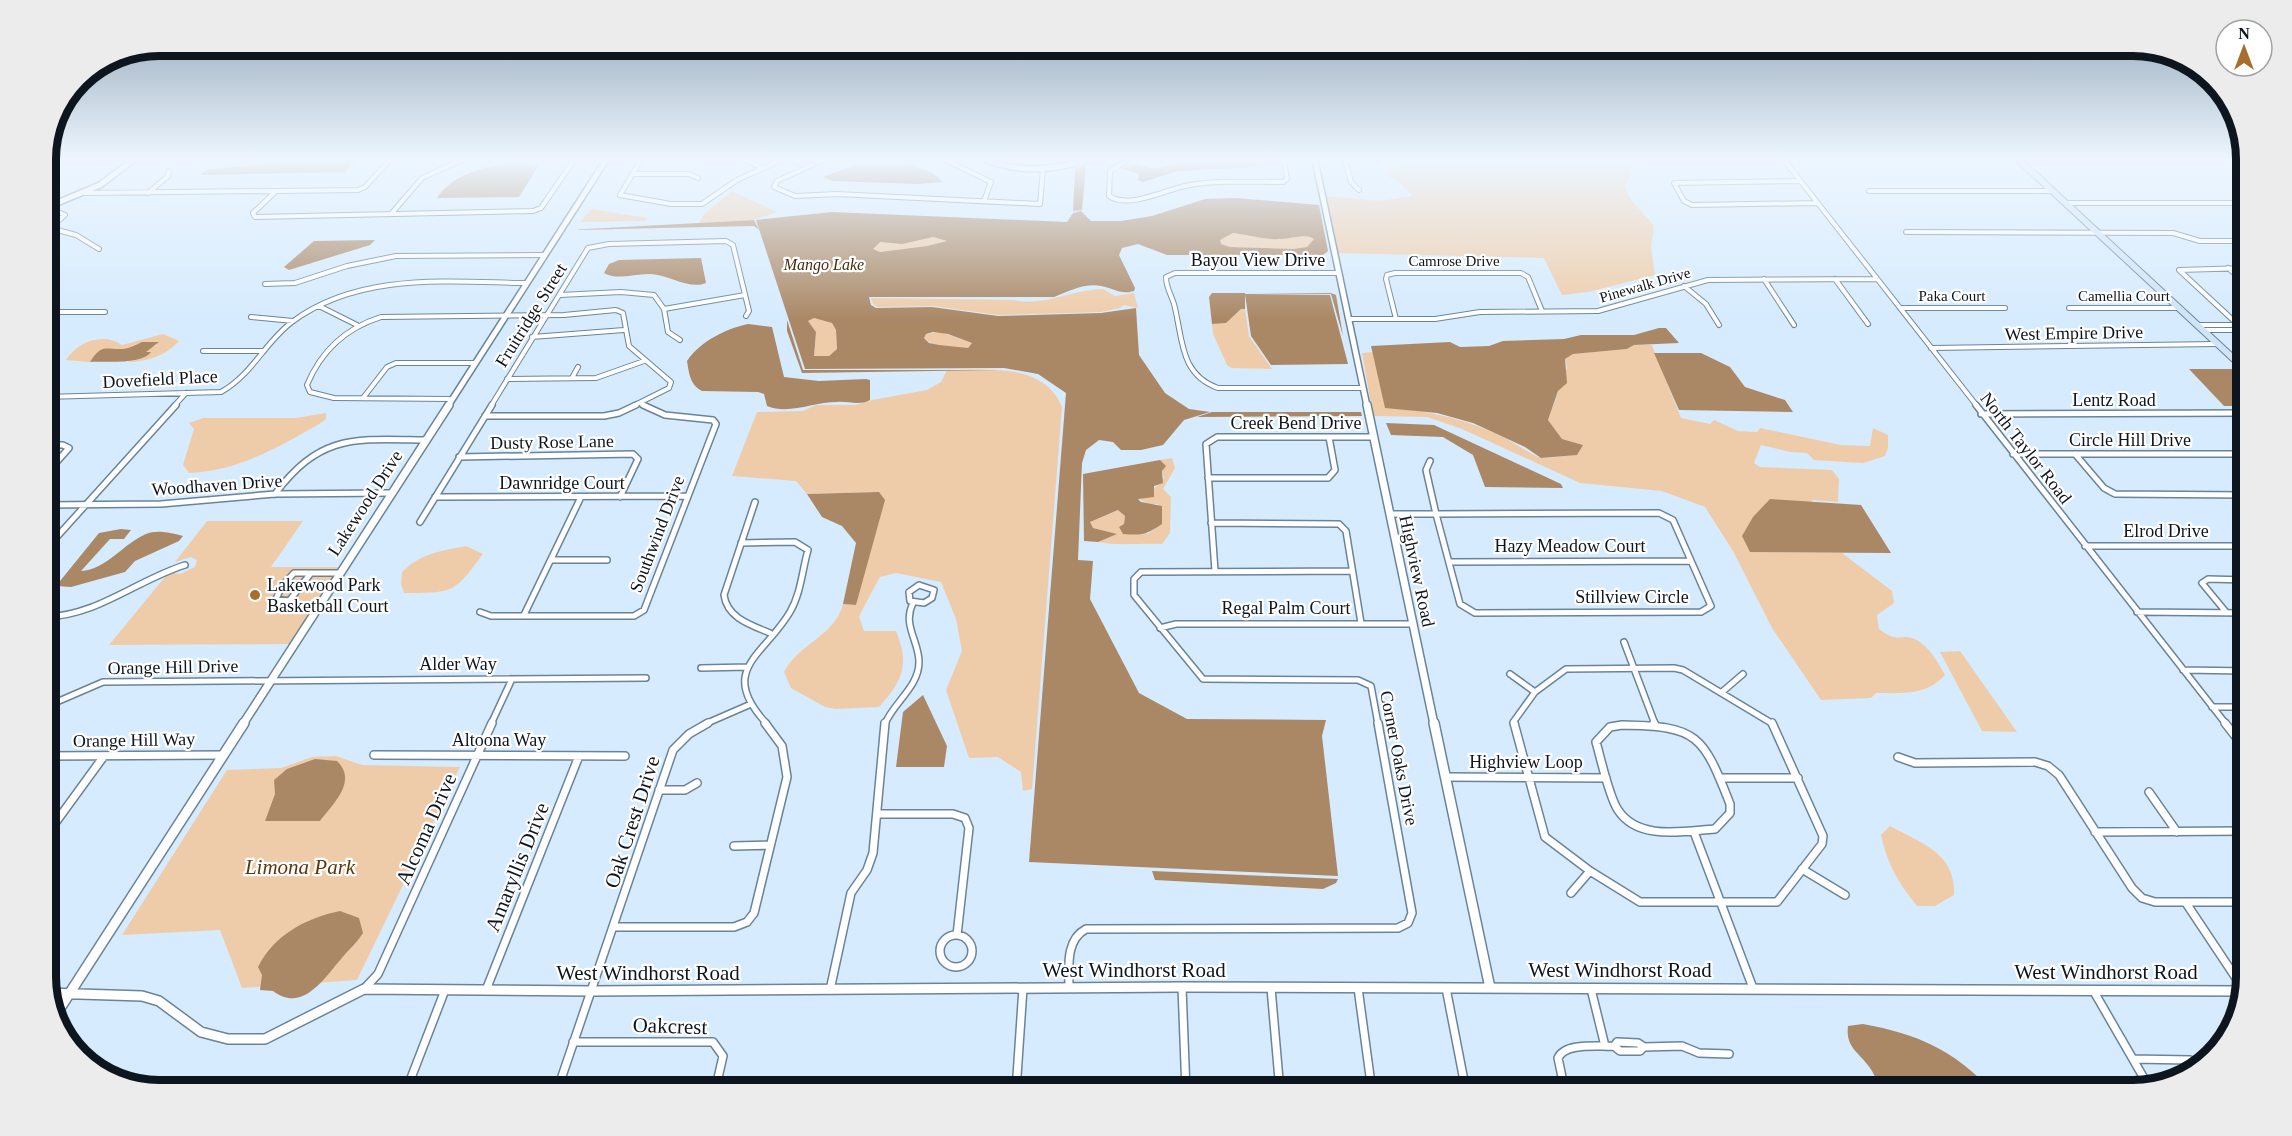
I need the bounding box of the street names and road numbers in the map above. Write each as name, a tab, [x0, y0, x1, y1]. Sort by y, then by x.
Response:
street label: Bayou View Drive	[1191, 250, 1325, 270]
street label: Camrose Drive	[1408, 253, 1500, 269]
street label: Fruitridge Street	[491, 259, 571, 371]
street label: Pinewalk Drive	[1598, 264, 1693, 306]
street label: Paka Court	[1918, 288, 1986, 304]
street label: Camellia Court	[2078, 288, 2171, 304]
street label: West Empire Drive	[2005, 322, 2143, 344]
street label: Dovefield Place	[102, 366, 218, 392]
street label: North Taylor Road	[1976, 388, 2076, 508]
street label: Lentz Road	[2072, 390, 2156, 410]
street label: Creek Bend Drive	[1231, 413, 1361, 433]
street label: Circle Hill Drive	[2069, 430, 2191, 450]
street label: Dusty Rose Lane	[490, 431, 614, 453]
street label: Lakewood Drive	[324, 447, 406, 559]
street label: Woodhaven Drive	[151, 470, 283, 500]
street label: Dawnridge Court	[499, 473, 625, 493]
street label: Southwind Drive	[626, 473, 688, 595]
street label: Highview Road	[1395, 513, 1439, 629]
street label: Elrod Drive	[2123, 521, 2209, 541]
street label: Hazy Meadow Court	[1495, 536, 1645, 556]
street label: Stillview Circle	[1575, 587, 1689, 607]
street label: Regal Palm Court	[1222, 598, 1351, 618]
street label: Alder Way	[419, 654, 497, 674]
street label: Orange Hill Drive	[107, 656, 239, 678]
street label: Corner Oaks Drive	[1376, 689, 1422, 827]
street label: Orange Hill Way	[73, 729, 195, 751]
street label: Altoona Way	[452, 730, 546, 750]
street label: Highview Loop	[1469, 752, 1583, 772]
street label: Oak Crest Drive	[599, 753, 665, 891]
street label: Alcoma Drive	[391, 770, 461, 888]
street label: Amaryllis Drive	[480, 799, 554, 935]
street label: West Windhorst Road	[1042, 958, 1226, 982]
street label: West Windhorst Road	[1528, 958, 1712, 982]
street label: West Windhorst Road	[2014, 960, 2198, 984]
street label: West Windhorst Road	[556, 961, 740, 985]
street label: Oakcrest	[632, 1013, 708, 1039]

